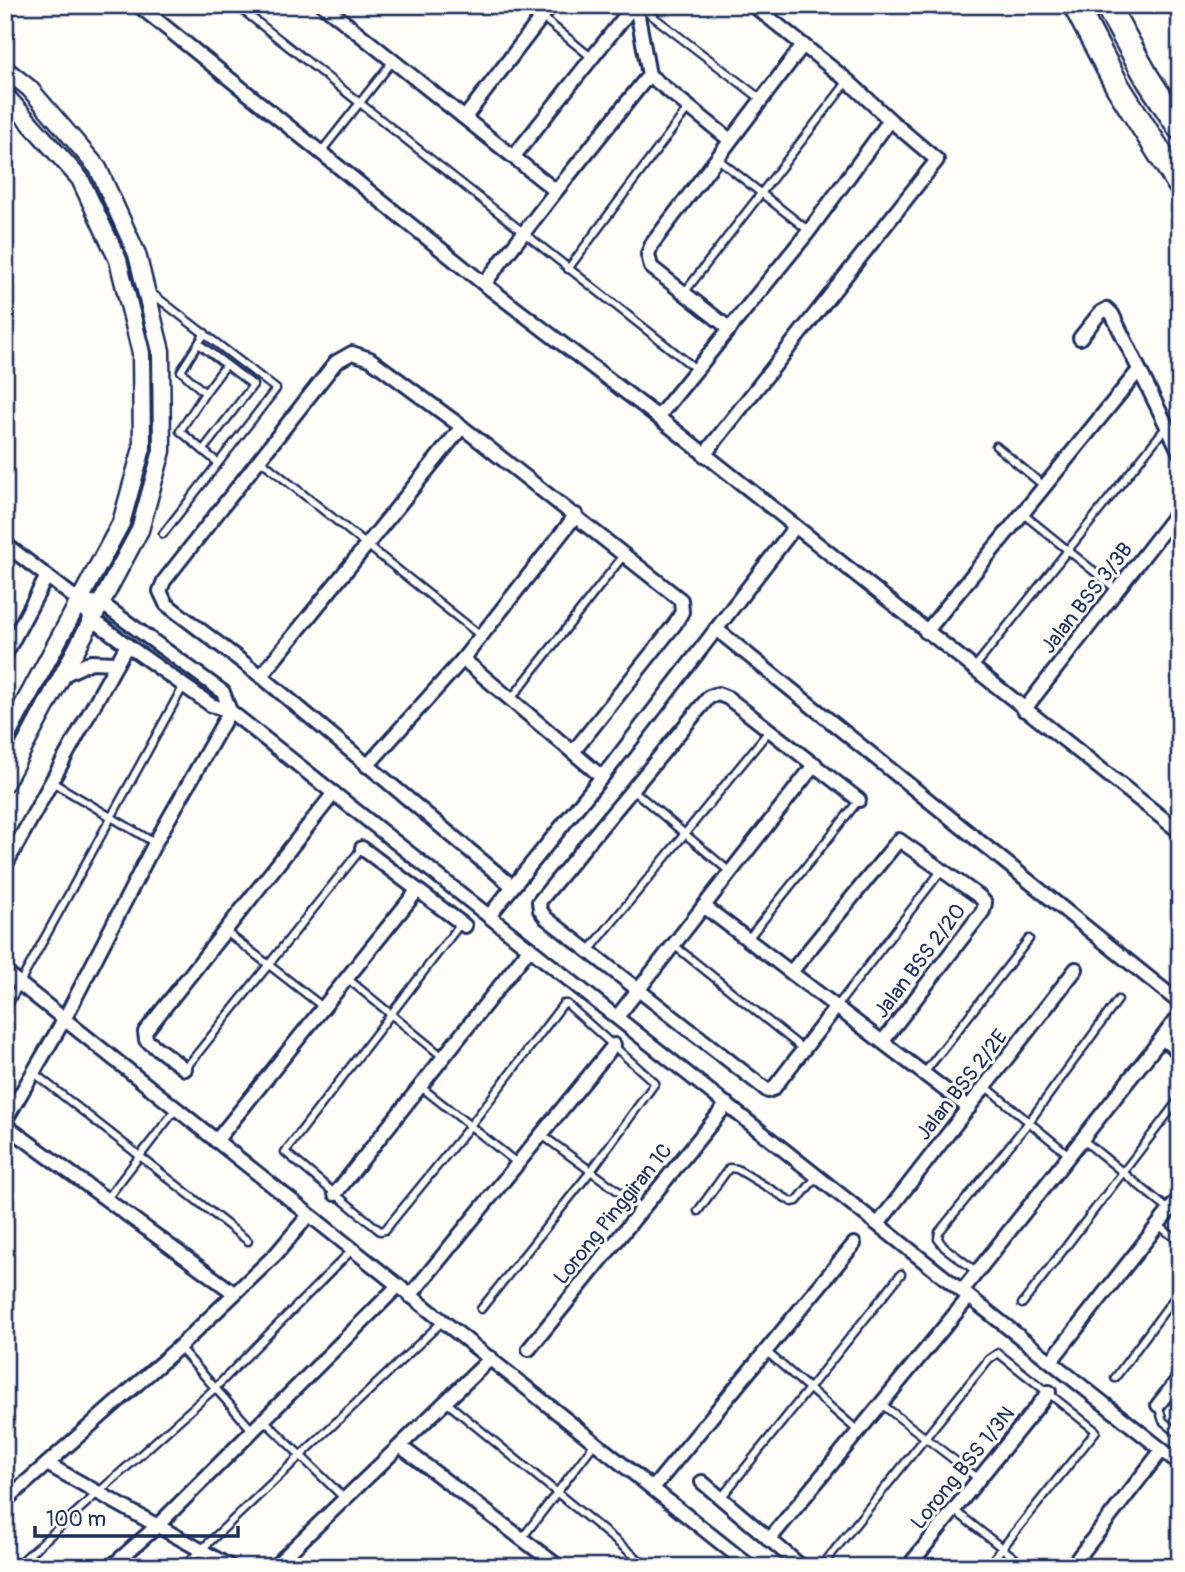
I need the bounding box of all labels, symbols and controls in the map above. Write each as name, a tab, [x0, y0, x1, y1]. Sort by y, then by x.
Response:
street label: Jalan BSS 3/3B	[1035, 537, 1139, 659]
street label: Jalan BSS 2/20	[868, 898, 972, 1024]
street label: Jalan BSS 2/2E	[910, 1024, 1014, 1146]
street label: Lorong Pinggiran 1C	[548, 1138, 678, 1290]
street label: Lorong BSS 1/3N	[905, 1401, 1021, 1535]
scale bar	[35, 1495, 238, 1539]
text: 100 m	[46, 1506, 106, 1533]

